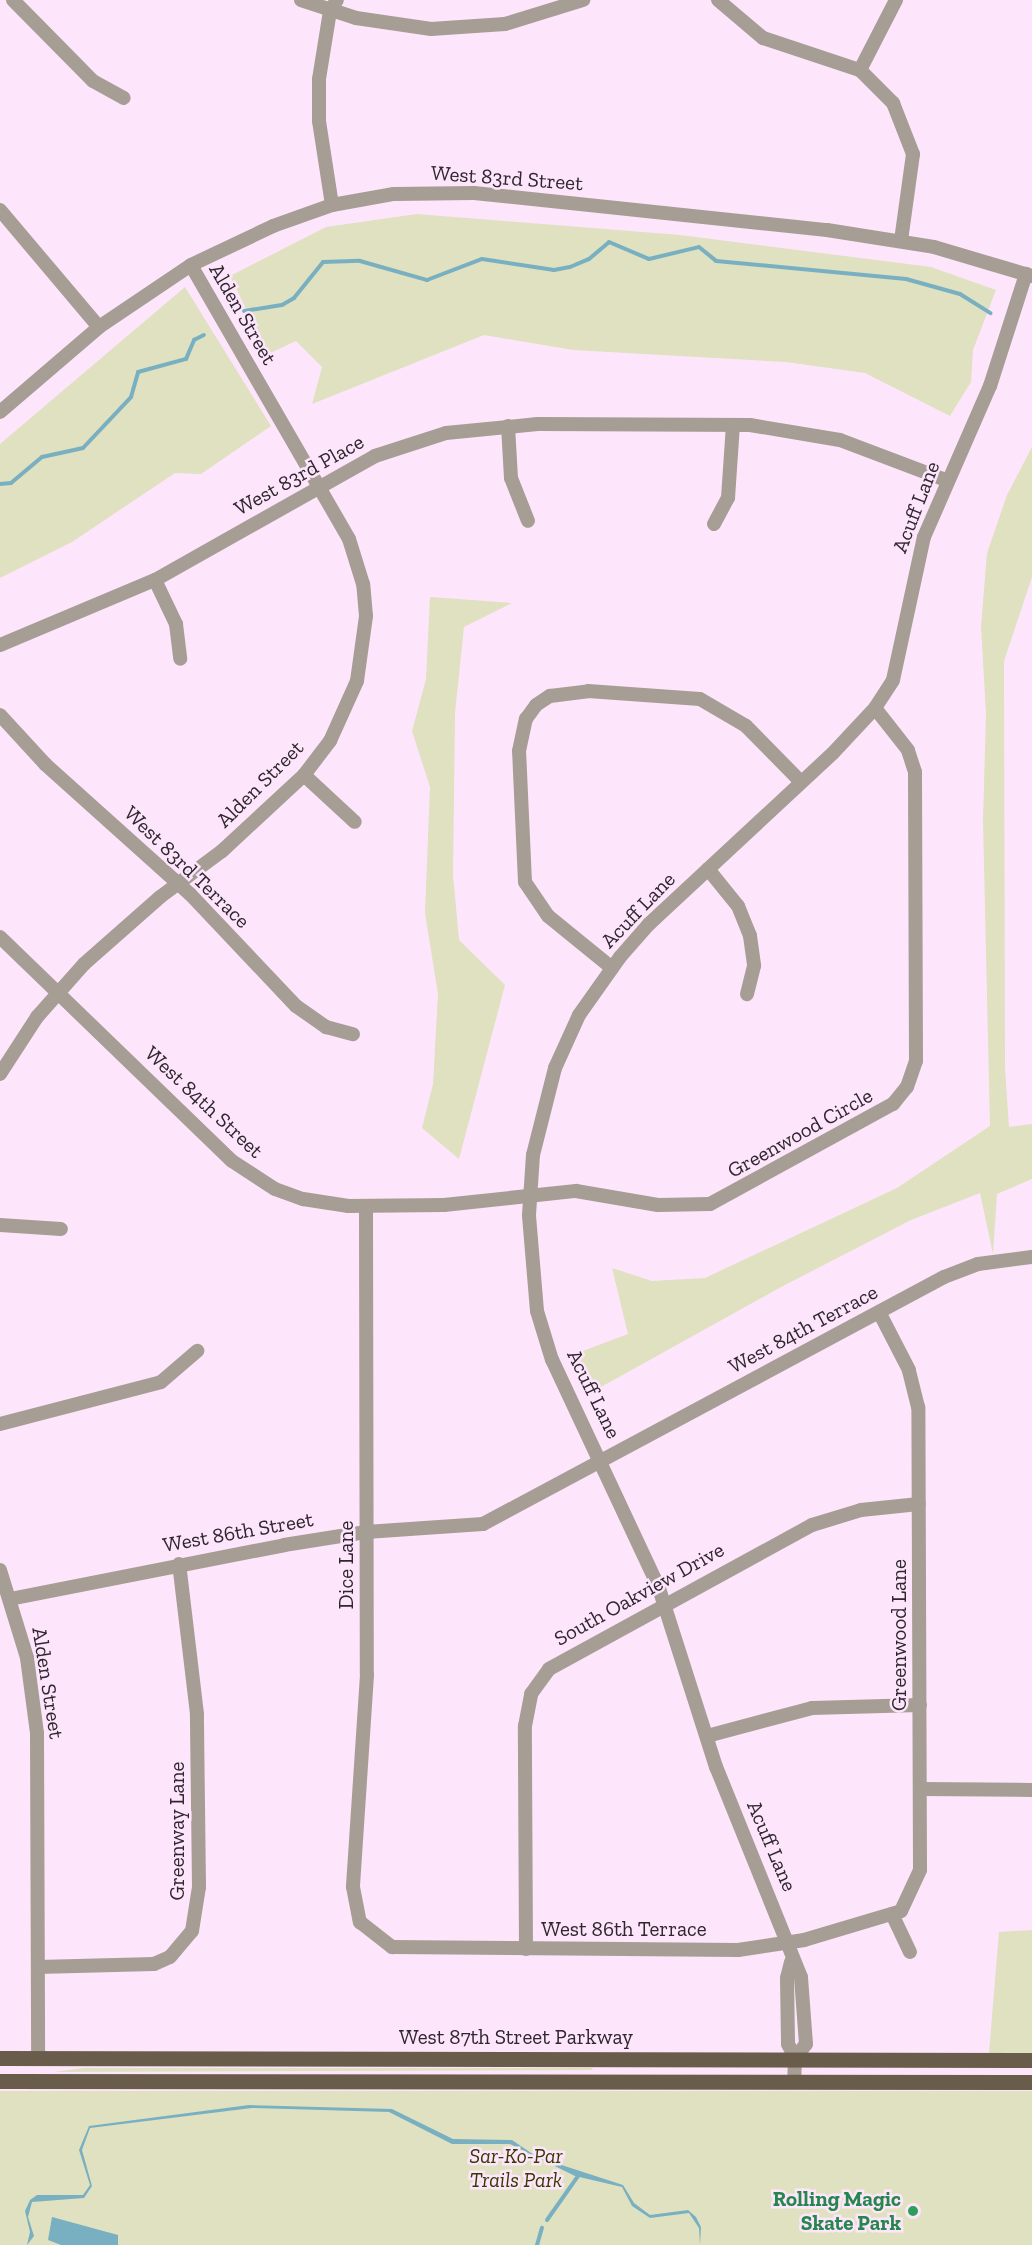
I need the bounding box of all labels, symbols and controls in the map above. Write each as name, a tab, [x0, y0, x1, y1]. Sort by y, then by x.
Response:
street label: West 83rd Street	[430, 160, 584, 196]
street label: Alden Street	[204, 259, 282, 369]
street label: West 83rd Place	[230, 429, 368, 521]
street label: Acuff Lane	[887, 458, 945, 556]
street label: Alden Street	[211, 735, 309, 833]
street label: West 83rd Terrace	[119, 800, 255, 934]
street label: Acuff Lane	[596, 867, 680, 953]
street label: West 84th Street	[140, 1041, 268, 1163]
street label: Greenwood Circle	[723, 1083, 877, 1183]
street label: West 84th Terrace	[724, 1279, 882, 1379]
street label: Acuff Lane	[562, 1345, 626, 1443]
street label: West 86th Street	[161, 1506, 315, 1558]
street label: Dice Lane	[333, 1521, 359, 1609]
street label: South Oakview Drive	[549, 1537, 729, 1651]
street label: Greenwood Lane	[886, 1559, 912, 1711]
street label: Alden Street	[27, 1625, 69, 1741]
street label: Greenway Lane	[164, 1761, 190, 1901]
street label: Acuff Lane	[742, 1797, 802, 1895]
street label: West 86th Terrace	[541, 1916, 707, 1942]
street label: West 87th Street Parkway	[399, 2024, 633, 2050]
park label: Sar-Ko-Par Trails Park	[469, 2143, 563, 2193]
place label: Rolling Magic Skate Park	[773, 2186, 901, 2236]
marker: Rolling Magic Skate Park	[906, 2204, 920, 2218]

